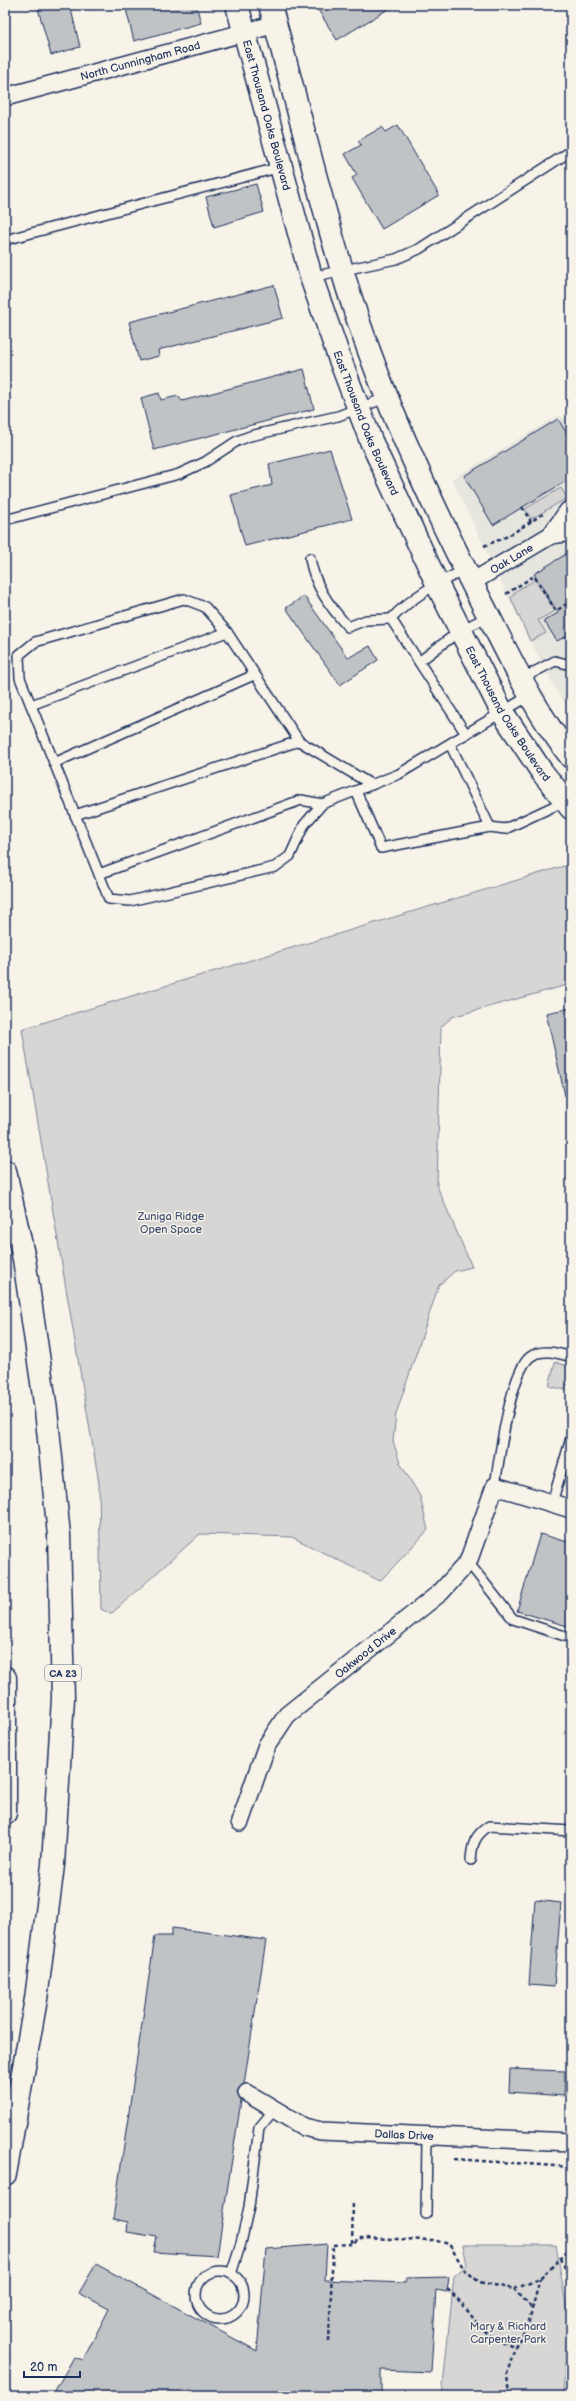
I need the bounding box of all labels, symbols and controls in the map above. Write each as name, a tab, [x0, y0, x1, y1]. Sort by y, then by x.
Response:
street label: East Thousand Oaks Boulevard	[240, 38, 293, 192]
street label: North Cunningham Road	[79, 39, 202, 83]
street label: East Thousand Oaks Boulevard	[330, 349, 401, 498]
street label: Oak Lane	[488, 541, 536, 577]
street label: East Thousand Oaks Boulevard	[463, 644, 553, 784]
park label: Zuniga Ridge Open Space	[137, 1210, 205, 1236]
street label: Oakwood Drive	[332, 1624, 399, 1681]
road number: CA 23	[45, 1665, 81, 1681]
street label: Dallas Drive	[374, 2127, 435, 2143]
park label: Mary & Richard Carpenter Park	[470, 2320, 546, 2346]
scale bar	[24, 2353, 80, 2379]
text: 20 m	[30, 2360, 57, 2375]

